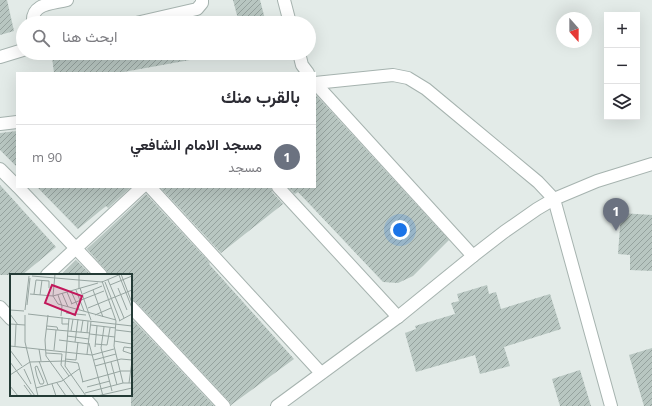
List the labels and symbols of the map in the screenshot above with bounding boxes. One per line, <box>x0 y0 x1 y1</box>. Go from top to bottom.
north arrow <box>556 12 592 48</box>
pin: 1 <box>603 198 629 231</box>
your location <box>390 220 410 240</box>
inset map <box>10 274 132 396</box>

